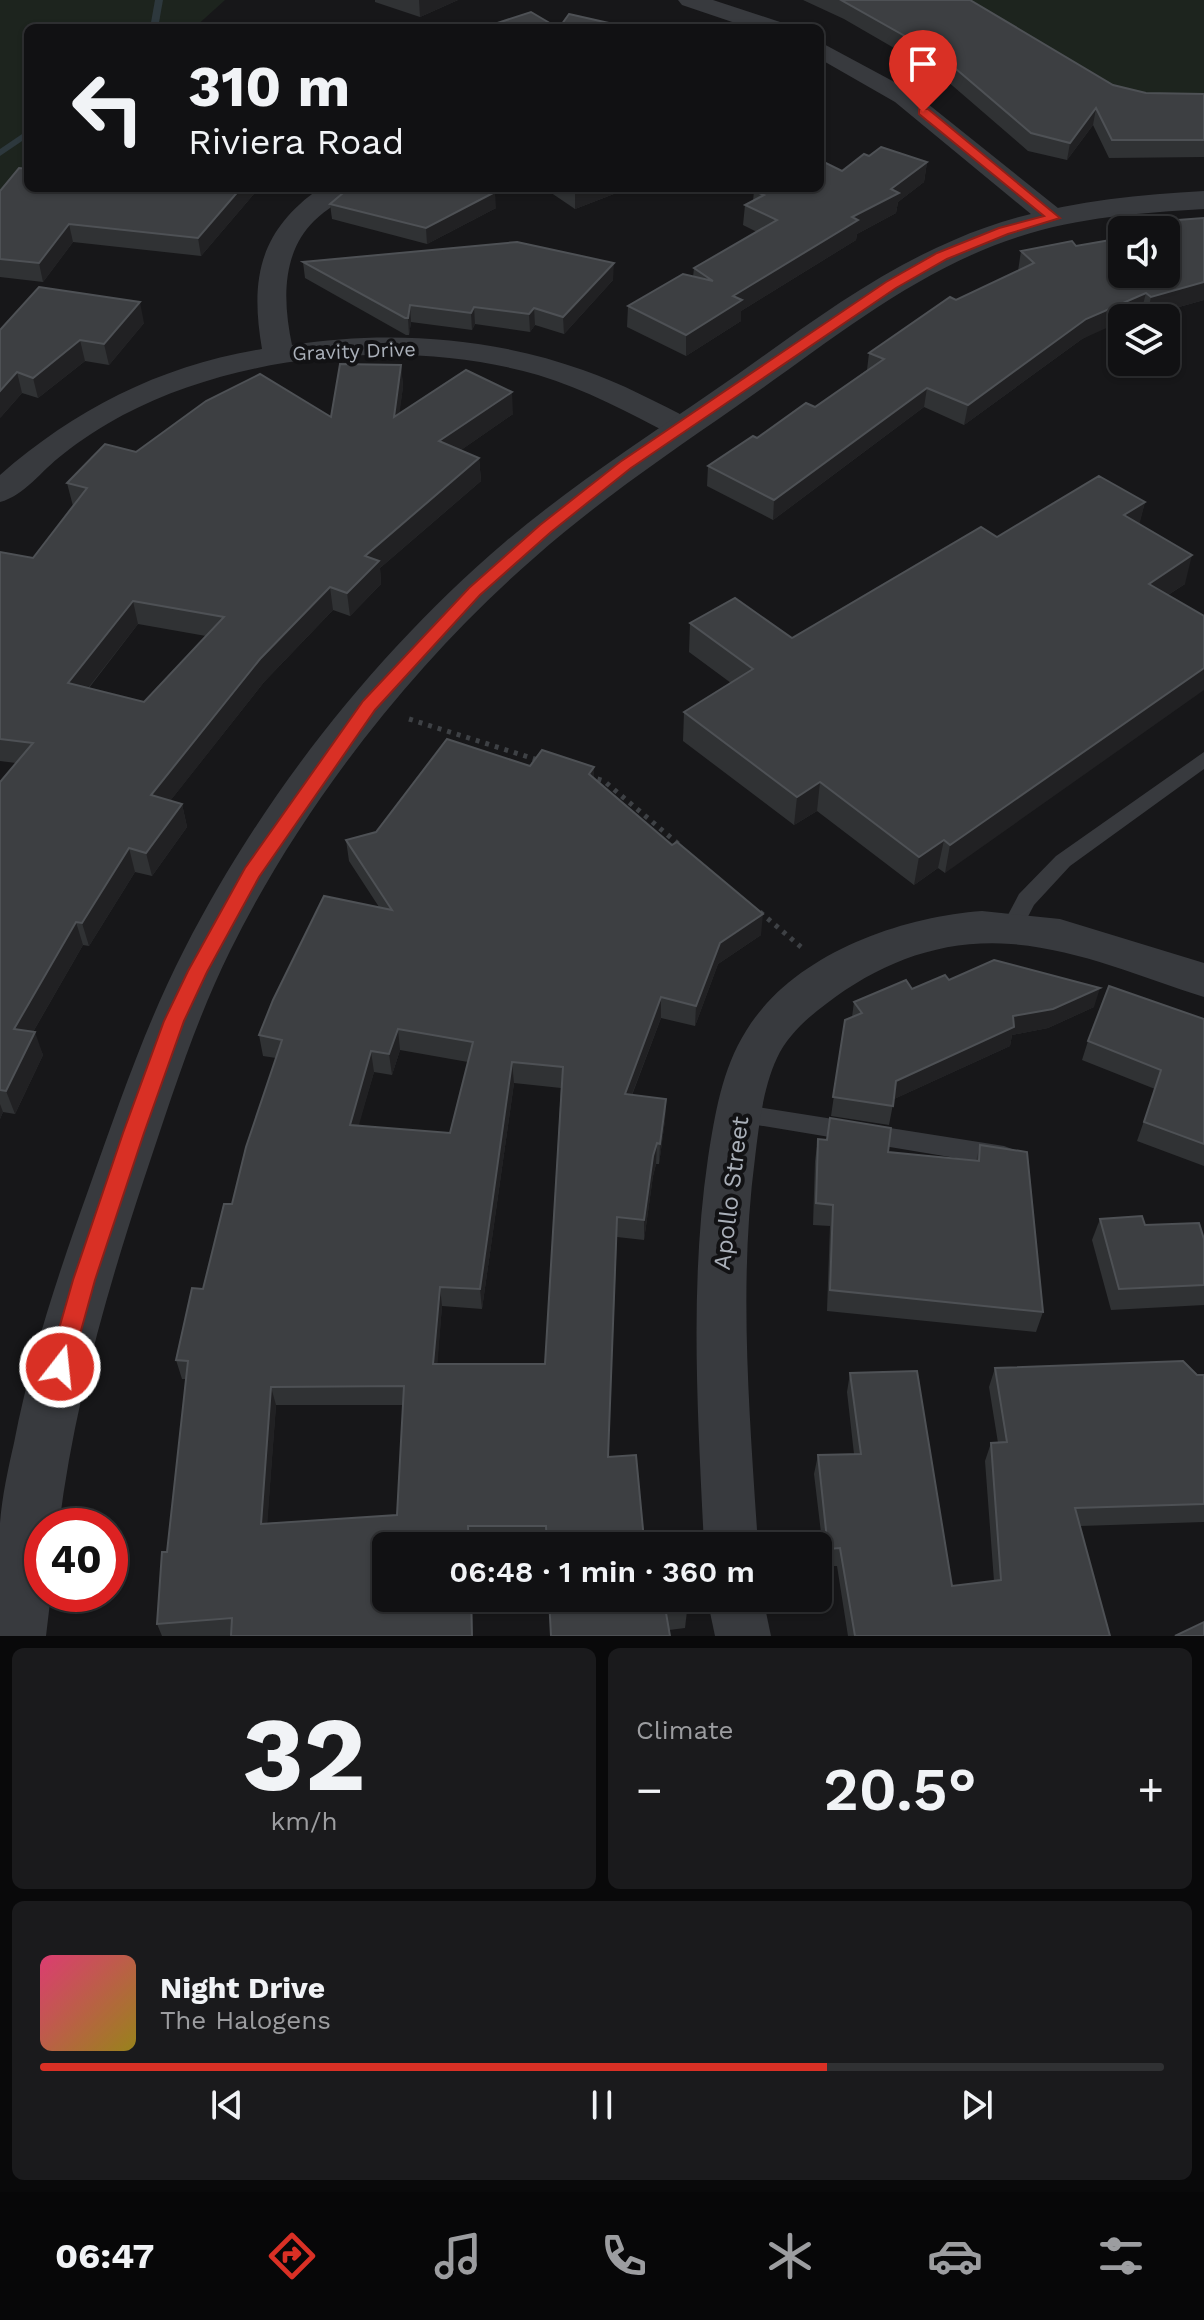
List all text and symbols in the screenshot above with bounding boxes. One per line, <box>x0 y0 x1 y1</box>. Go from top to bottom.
pin <box>889 30 957 112</box>
icon: arrive <box>901 42 945 86</box>
text: 310 m <box>188 54 350 120</box>
icon: left <box>56 56 160 160</box>
text: Riviera Road <box>188 121 404 163</box>
map controls <box>1108 216 1180 376</box>
button: sound <box>1108 216 1180 288</box>
button: layers <box>1108 304 1180 376</box>
street label: Gravity Drive <box>292 337 416 365</box>
street label: Apollo Street <box>708 1114 754 1272</box>
position arrow <box>18 1325 102 1409</box>
speed limit sign: 40 <box>24 1508 128 1612</box>
text: 06:48 · 1 min · 360 m <box>449 1554 755 1589</box>
text: 32 <box>242 1693 366 1815</box>
text: Climate <box>636 1715 734 1745</box>
text: 20.5° <box>823 1754 977 1825</box>
text: − <box>636 1764 663 1816</box>
text: + <box>1137 1764 1164 1816</box>
text: km/h <box>271 1806 337 1836</box>
text: Night Drive <box>160 1970 325 2005</box>
text: The Halogens <box>160 2005 331 2035</box>
icon: previous <box>205 2083 249 2127</box>
icon: pause <box>580 2083 624 2127</box>
icon: next <box>955 2083 999 2127</box>
icon: directions <box>264 2228 320 2284</box>
icon: music <box>430 2228 486 2284</box>
icon: phone <box>596 2228 652 2284</box>
icon: climate <box>762 2228 818 2284</box>
icon: car <box>927 2228 983 2284</box>
icon: filters <box>1093 2228 1149 2284</box>
text: 06:47 <box>55 2235 154 2277</box>

